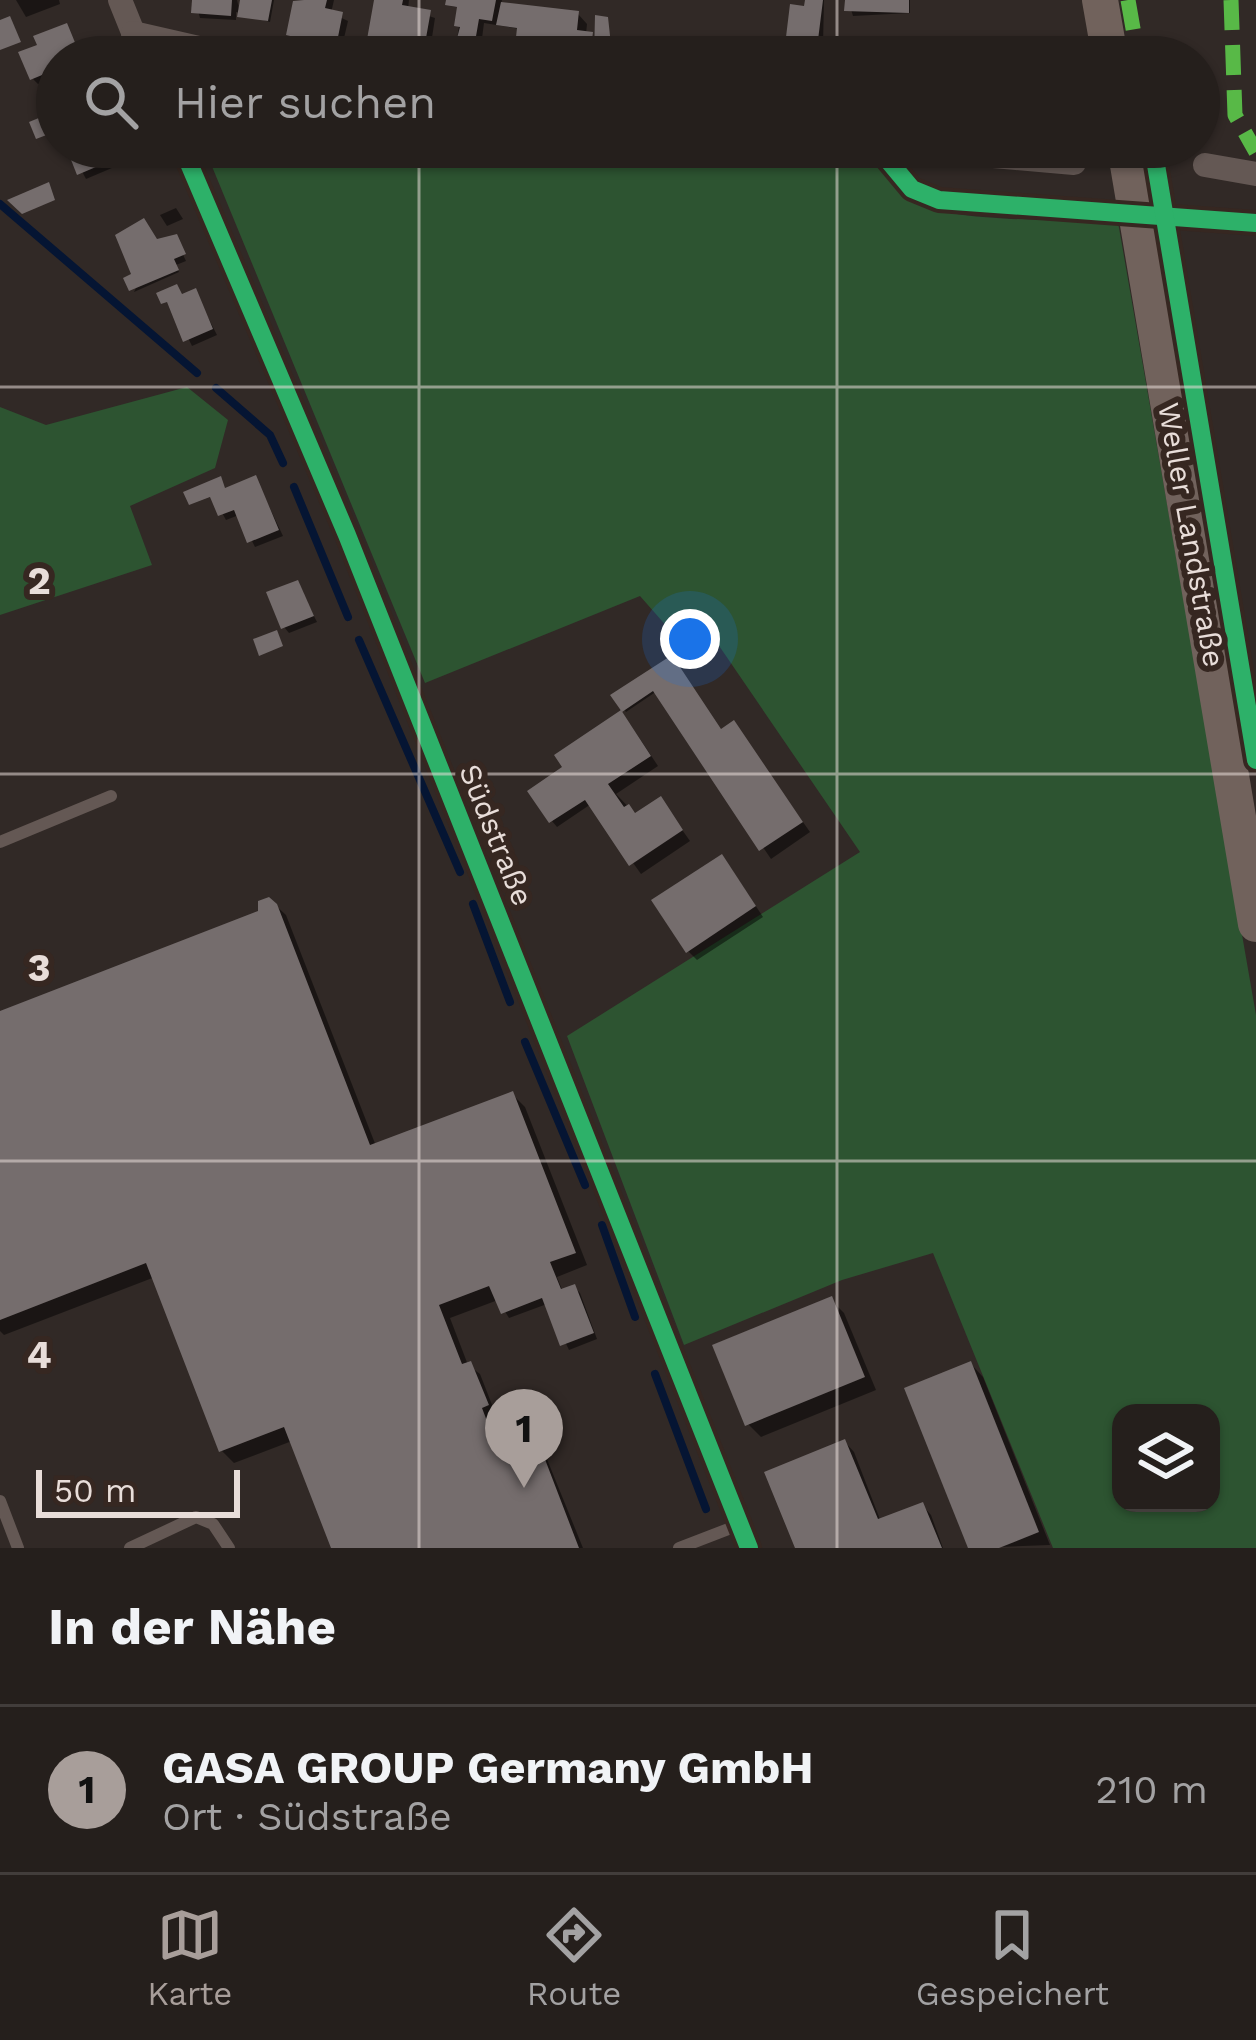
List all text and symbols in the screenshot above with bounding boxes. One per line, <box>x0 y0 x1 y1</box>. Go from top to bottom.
search box <box>36 36 1220 168</box>
icon: search <box>78 69 144 135</box>
text: Hier suchen <box>174 76 436 129</box>
street label: Weller Landstraße <box>1151 400 1232 670</box>
text: 2 <box>27 558 51 603</box>
your location <box>660 609 720 669</box>
street label: Südstraße <box>452 759 541 911</box>
text: 3 <box>27 945 51 990</box>
text: 4 <box>26 1332 52 1377</box>
pin: 1 <box>485 1389 563 1488</box>
map controls <box>1112 1404 1220 1512</box>
button: layers <box>1112 1404 1220 1512</box>
scale bar <box>36 1464 240 1517</box>
text: 50 m <box>54 1471 136 1510</box>
text: In der Nähe <box>48 1597 336 1656</box>
text: GASA GROUP Germany GmbH <box>162 1741 814 1794</box>
text: 1 <box>79 1767 95 1812</box>
text: 210 m <box>1095 1767 1208 1812</box>
text: Ort · Südstraße <box>162 1794 452 1839</box>
tab: Karte <box>147 1902 232 2013</box>
tab: Route <box>527 1902 621 2013</box>
tab: Gespeichert <box>916 1902 1109 2013</box>

